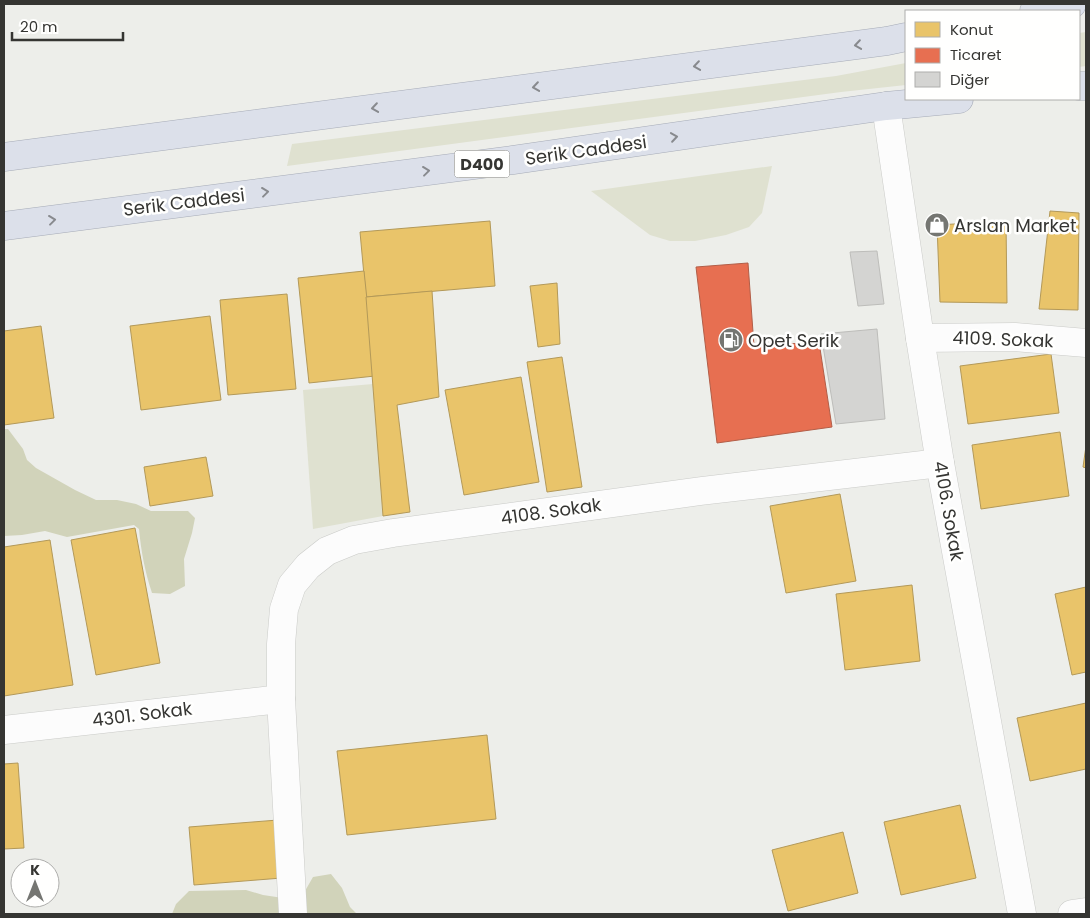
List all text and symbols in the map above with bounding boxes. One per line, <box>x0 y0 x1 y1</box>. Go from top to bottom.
scale bar <box>12 10 124 42</box>
legend <box>905 10 1080 100</box>
text: 20 m <box>20 16 58 37</box>
text: Konut <box>950 19 993 40</box>
one-way arrow <box>854 39 862 50</box>
text: Ticaret <box>950 44 1001 65</box>
one-way arrow <box>693 60 701 71</box>
text: Diğer <box>950 69 990 90</box>
one-way arrow <box>532 81 540 92</box>
one-way arrow <box>370 103 379 113</box>
street label: Serik Caddesi <box>524 129 648 171</box>
one-way arrow <box>670 132 678 143</box>
road number: D400 <box>454 150 510 178</box>
one-way arrow <box>423 166 431 177</box>
street label: Serik Caddesi <box>122 182 246 222</box>
one-way arrow <box>262 187 270 198</box>
shop icon: Arslan Market <box>924 212 950 238</box>
place label: Arslan Market <box>954 213 1077 238</box>
one-way arrow <box>48 215 56 225</box>
street label: 4109. Sokak <box>952 325 1055 353</box>
fuel station icon: Opet Serik <box>718 327 744 353</box>
place label: Opet Serik <box>748 328 840 353</box>
street label: 4106. Sokak <box>928 459 970 564</box>
street label: 4108. Sokak <box>499 491 604 530</box>
street label: 4301. Sokak <box>91 695 194 733</box>
north arrow <box>10 858 60 908</box>
text: K <box>30 860 40 880</box>

